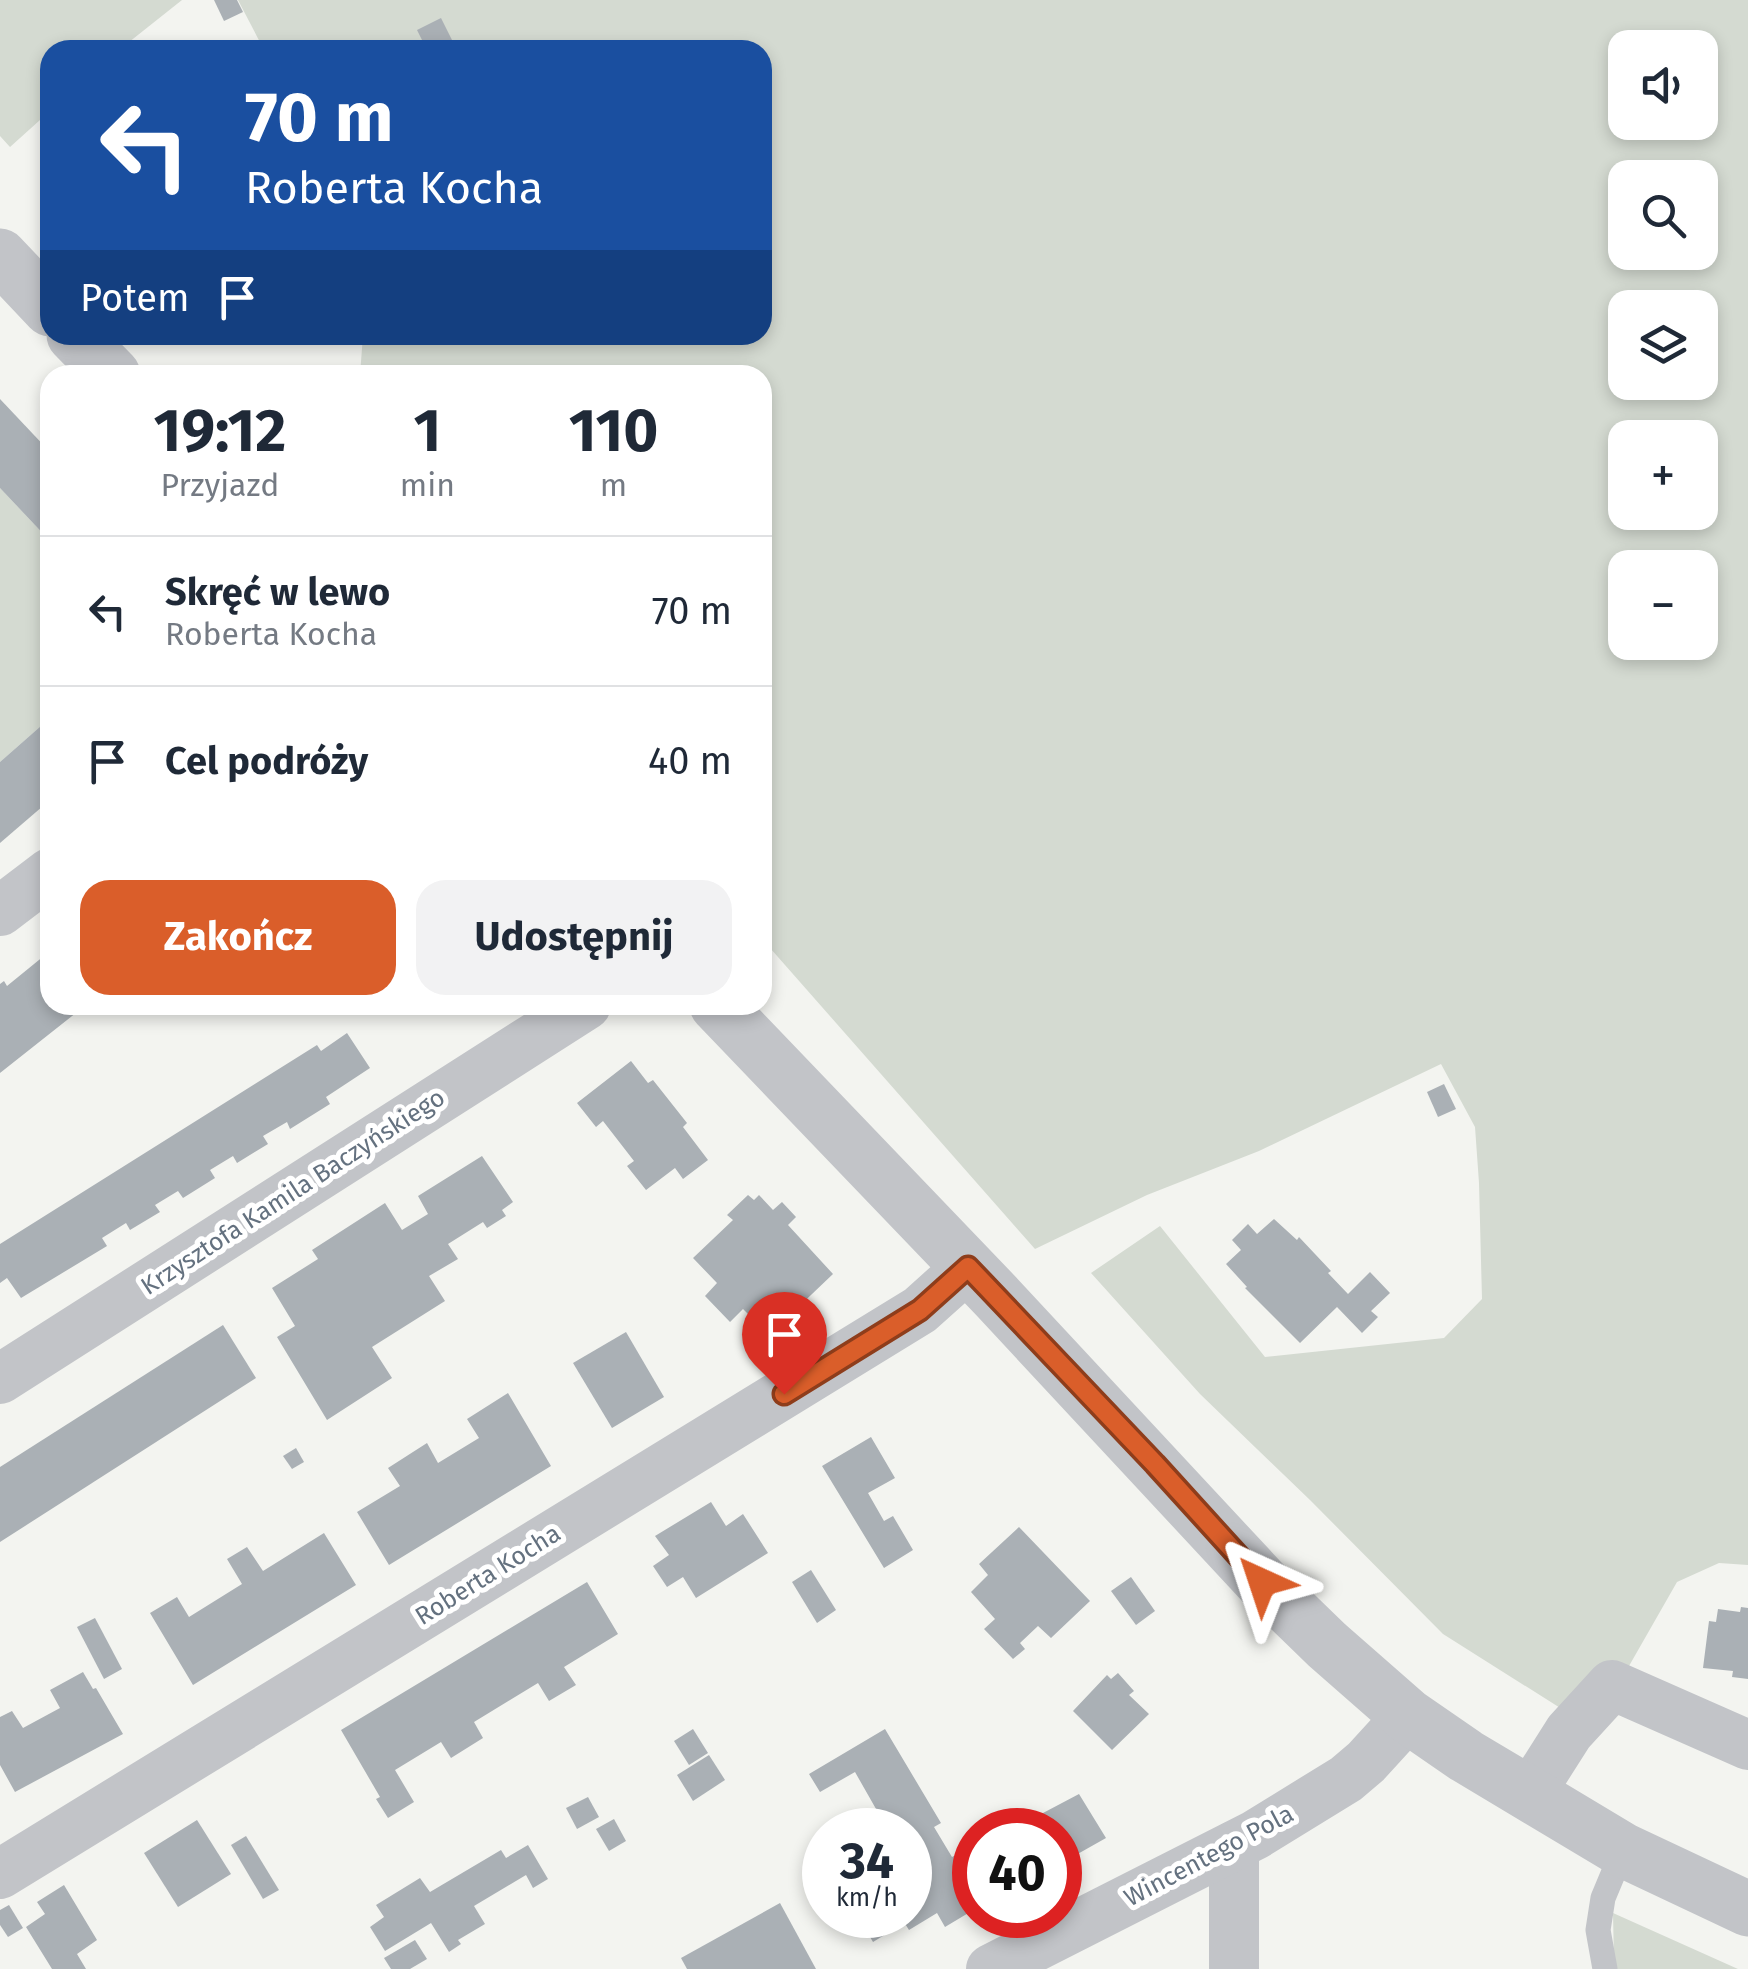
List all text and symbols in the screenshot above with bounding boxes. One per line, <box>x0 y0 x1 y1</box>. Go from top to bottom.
map controls <box>1608 30 1718 660</box>
button: sound <box>1608 30 1718 140</box>
text: 70 m <box>245 76 394 160</box>
icon: left <box>80 80 210 210</box>
button: search <box>1608 160 1718 270</box>
text: Roberta Kocha <box>245 161 543 215</box>
icon: arrive <box>210 270 265 325</box>
text: Potem <box>80 275 190 321</box>
button: layers <box>1608 290 1718 400</box>
text: 19:12 <box>154 395 286 467</box>
text: 1 <box>414 395 441 467</box>
text: 110 <box>569 395 658 467</box>
button: + <box>1608 420 1718 530</box>
text: Przyjazd <box>160 466 279 504</box>
text: min <box>400 466 455 504</box>
text: m <box>600 466 627 504</box>
button: − <box>1608 550 1718 660</box>
text: Skręć w lewo <box>165 569 390 615</box>
icon: left <box>80 584 135 639</box>
text: 70 m <box>652 588 732 634</box>
text: Roberta Kocha <box>165 615 377 653</box>
icon: arrive <box>80 734 135 789</box>
text: Cel podróży <box>165 738 368 784</box>
text: 40 m <box>648 738 732 784</box>
button: Zakończ <box>80 880 396 995</box>
button: Udostępnij <box>416 880 732 995</box>
street label: Krzysztofa Kamila Baczyńskiego <box>136 1082 450 1302</box>
pin <box>742 1292 827 1395</box>
icon: arrive <box>757 1307 812 1362</box>
street label: Roberta Kocha <box>410 1518 566 1632</box>
position arrow <box>1210 1530 1314 1634</box>
street label: Wincentego Pola <box>1119 1799 1299 1913</box>
speed limit sign: 40 <box>952 1808 1082 1938</box>
text: 34 <box>840 1831 894 1891</box>
text: km/h <box>836 1883 898 1913</box>

